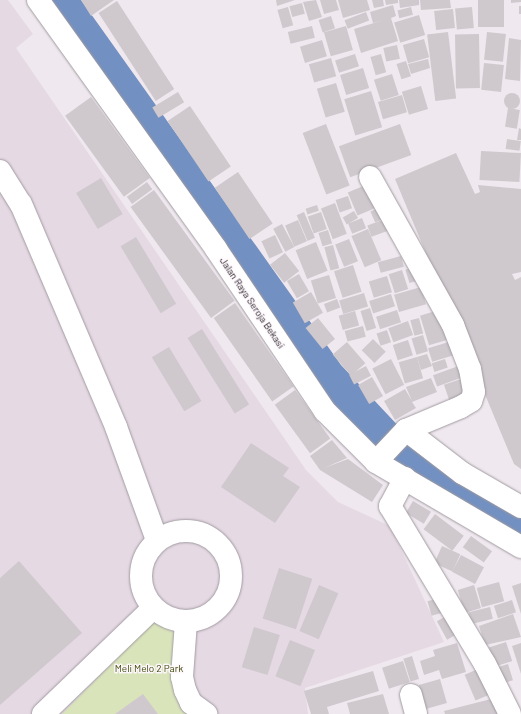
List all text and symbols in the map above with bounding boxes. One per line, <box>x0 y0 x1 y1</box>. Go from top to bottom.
street label: Jalan Raya Seroja Bekasi <box>217 255 287 351</box>
park label: Meli Melo 2 Park <box>115 663 183 675</box>

